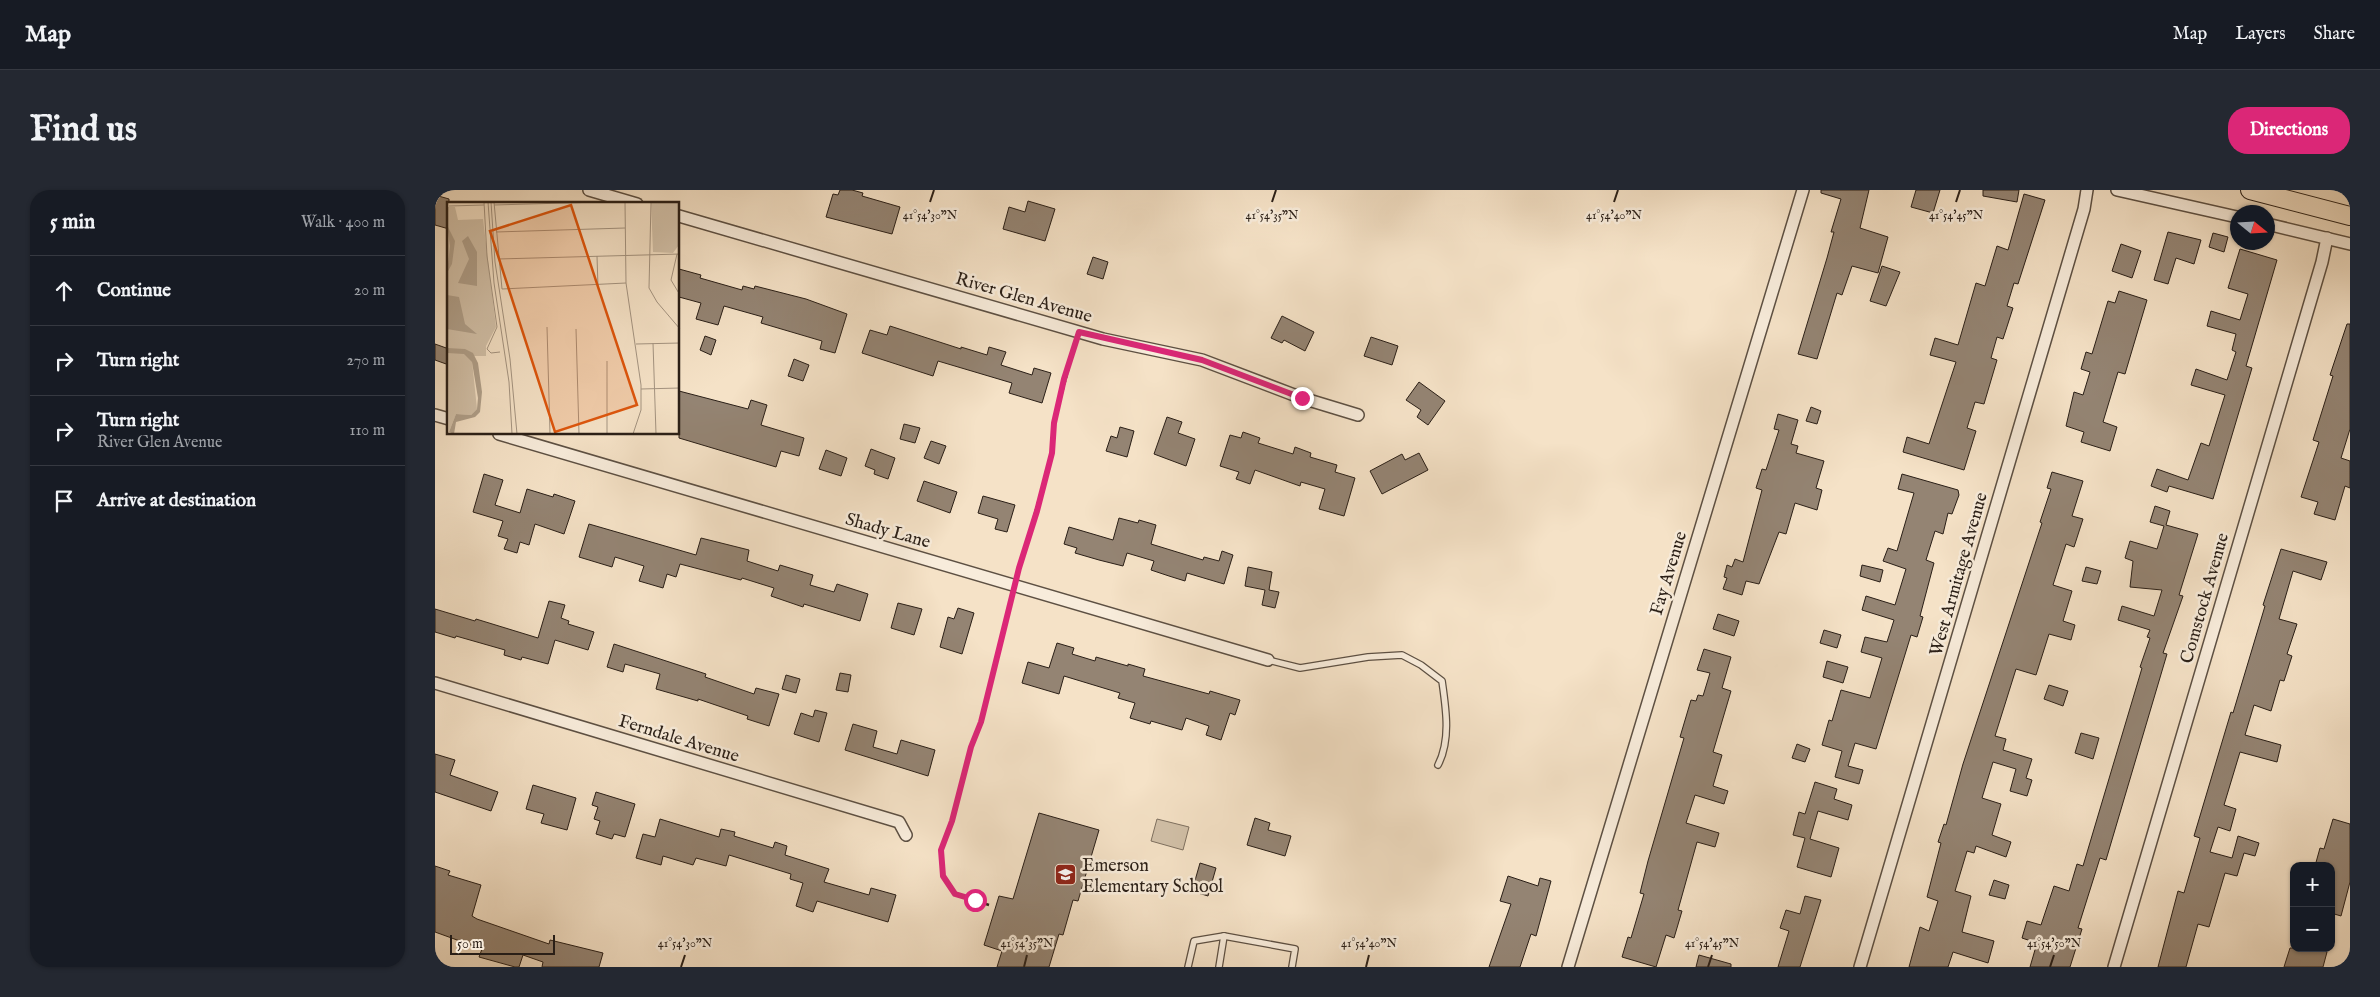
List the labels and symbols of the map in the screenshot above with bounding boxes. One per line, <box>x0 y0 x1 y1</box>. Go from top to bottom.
inset map <box>447 202 680 435</box>
north arrow <box>2230 205 2275 250</box>
text: 41°54'30"N <box>903 208 958 223</box>
text: 41°54'35"N <box>1246 208 1299 223</box>
text: 41°54'40"N <box>1586 208 1642 223</box>
text: 41°54'45"N <box>1929 208 1984 223</box>
street label: River Glen Avenue <box>953 268 1095 329</box>
route end <box>1291 387 1314 410</box>
street label: West Armitage Avenue <box>1925 490 1994 659</box>
street label: Shady Lane <box>842 508 933 555</box>
street label: Fay Avenue <box>1646 529 1693 618</box>
street label: Comstock Avenue <box>2176 530 2235 666</box>
street label: Ferndale Avenue <box>615 710 742 769</box>
place label: Emerson Elementary School <box>1082 855 1223 899</box>
school or university icon: Emerson Elementary School <box>1054 863 1078 887</box>
route start <box>964 889 987 912</box>
scale bar <box>450 932 555 955</box>
text: 41°54'30"N <box>658 936 713 951</box>
text: 41°54'35"N <box>1001 936 1054 951</box>
text: 41°54'40"N <box>1341 936 1397 951</box>
text: 41°54'45"N <box>1685 936 1740 951</box>
text: 41°54'50"N <box>2027 936 2082 951</box>

